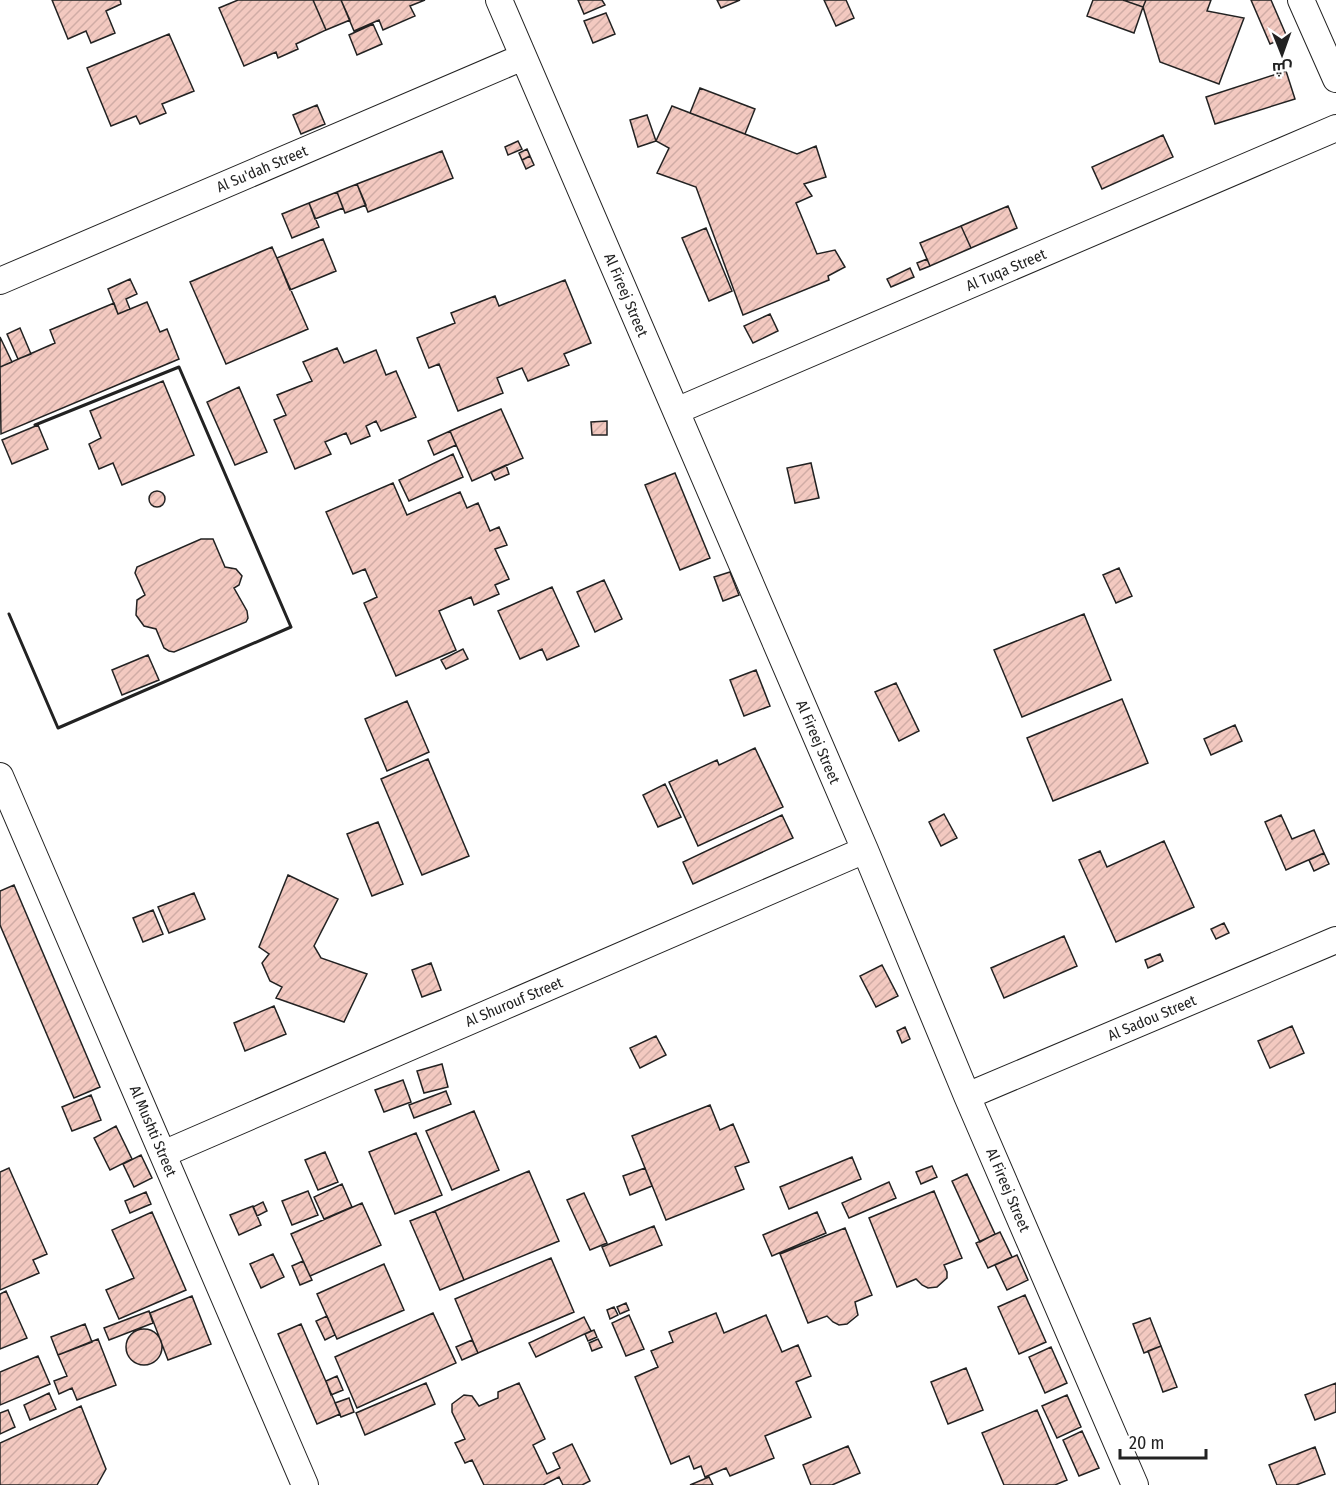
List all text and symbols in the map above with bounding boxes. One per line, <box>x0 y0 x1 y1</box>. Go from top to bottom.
north arrow <box>1252 24 1312 84</box>
text: ش <box>1272 59 1293 78</box>
street label: Al Su'dah Street <box>214 142 310 196</box>
street label: Al Tuqa Street <box>963 245 1049 295</box>
street label: Al Fireej Street <box>600 250 652 340</box>
street label: Al Fireej Street <box>792 697 844 787</box>
street label: Al Shurouf Street <box>463 973 566 1031</box>
street label: Al Sadou Street <box>1105 991 1199 1045</box>
street label: Al Mushti Street <box>126 1083 180 1179</box>
street label: Al Fireej Street <box>982 1145 1034 1235</box>
scale bar <box>1120 1422 1206 1460</box>
text: 20 m <box>1129 1432 1164 1454</box>

